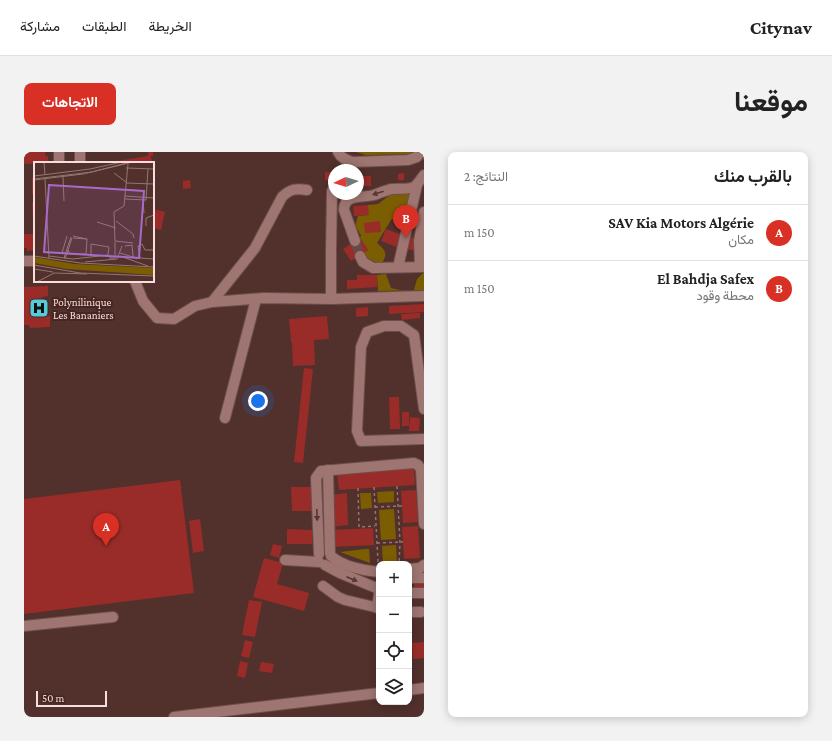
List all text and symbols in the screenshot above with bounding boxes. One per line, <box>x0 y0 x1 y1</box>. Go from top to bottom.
text: Citynav <box>750 17 812 38</box>
text: مشاركة <box>20 18 60 34</box>
text: الطبقات <box>82 18 126 34</box>
text: الخريطة <box>148 18 192 34</box>
button: الاتجاهات <box>24 83 116 125</box>
text: موقعنا <box>734 86 808 117</box>
inset map <box>34 162 154 282</box>
north arrow <box>328 164 364 200</box>
text: بالقرب منك <box>714 167 792 186</box>
text: النتائج: 2 <box>464 169 508 184</box>
one-way arrow <box>371 190 383 196</box>
pin: B <box>393 205 419 238</box>
text: SAV Kia Motors Algérie <box>608 215 754 231</box>
text: 150 m <box>464 225 495 240</box>
text: A <box>775 225 783 240</box>
text: مكان <box>728 232 754 247</box>
text: El Bahdja Safex <box>657 271 754 287</box>
text: 150 m <box>464 281 495 296</box>
text: B <box>775 281 783 296</box>
text: محطة وقود <box>697 288 754 303</box>
place label: Polynilinique Les Bananiers <box>53 296 114 321</box>
hospital icon: Polynilinique Les Bananiers <box>28 297 50 319</box>
your location <box>248 391 268 411</box>
one-way arrow <box>314 509 321 521</box>
pin: A <box>93 513 119 546</box>
map controls <box>376 561 412 705</box>
button: + <box>376 561 412 597</box>
one-way arrow <box>346 576 358 582</box>
button: − <box>376 597 412 633</box>
button: locate <box>376 633 412 669</box>
button: layers <box>376 669 412 705</box>
scale bar <box>36 689 107 708</box>
text: 50 m <box>42 692 64 704</box>

